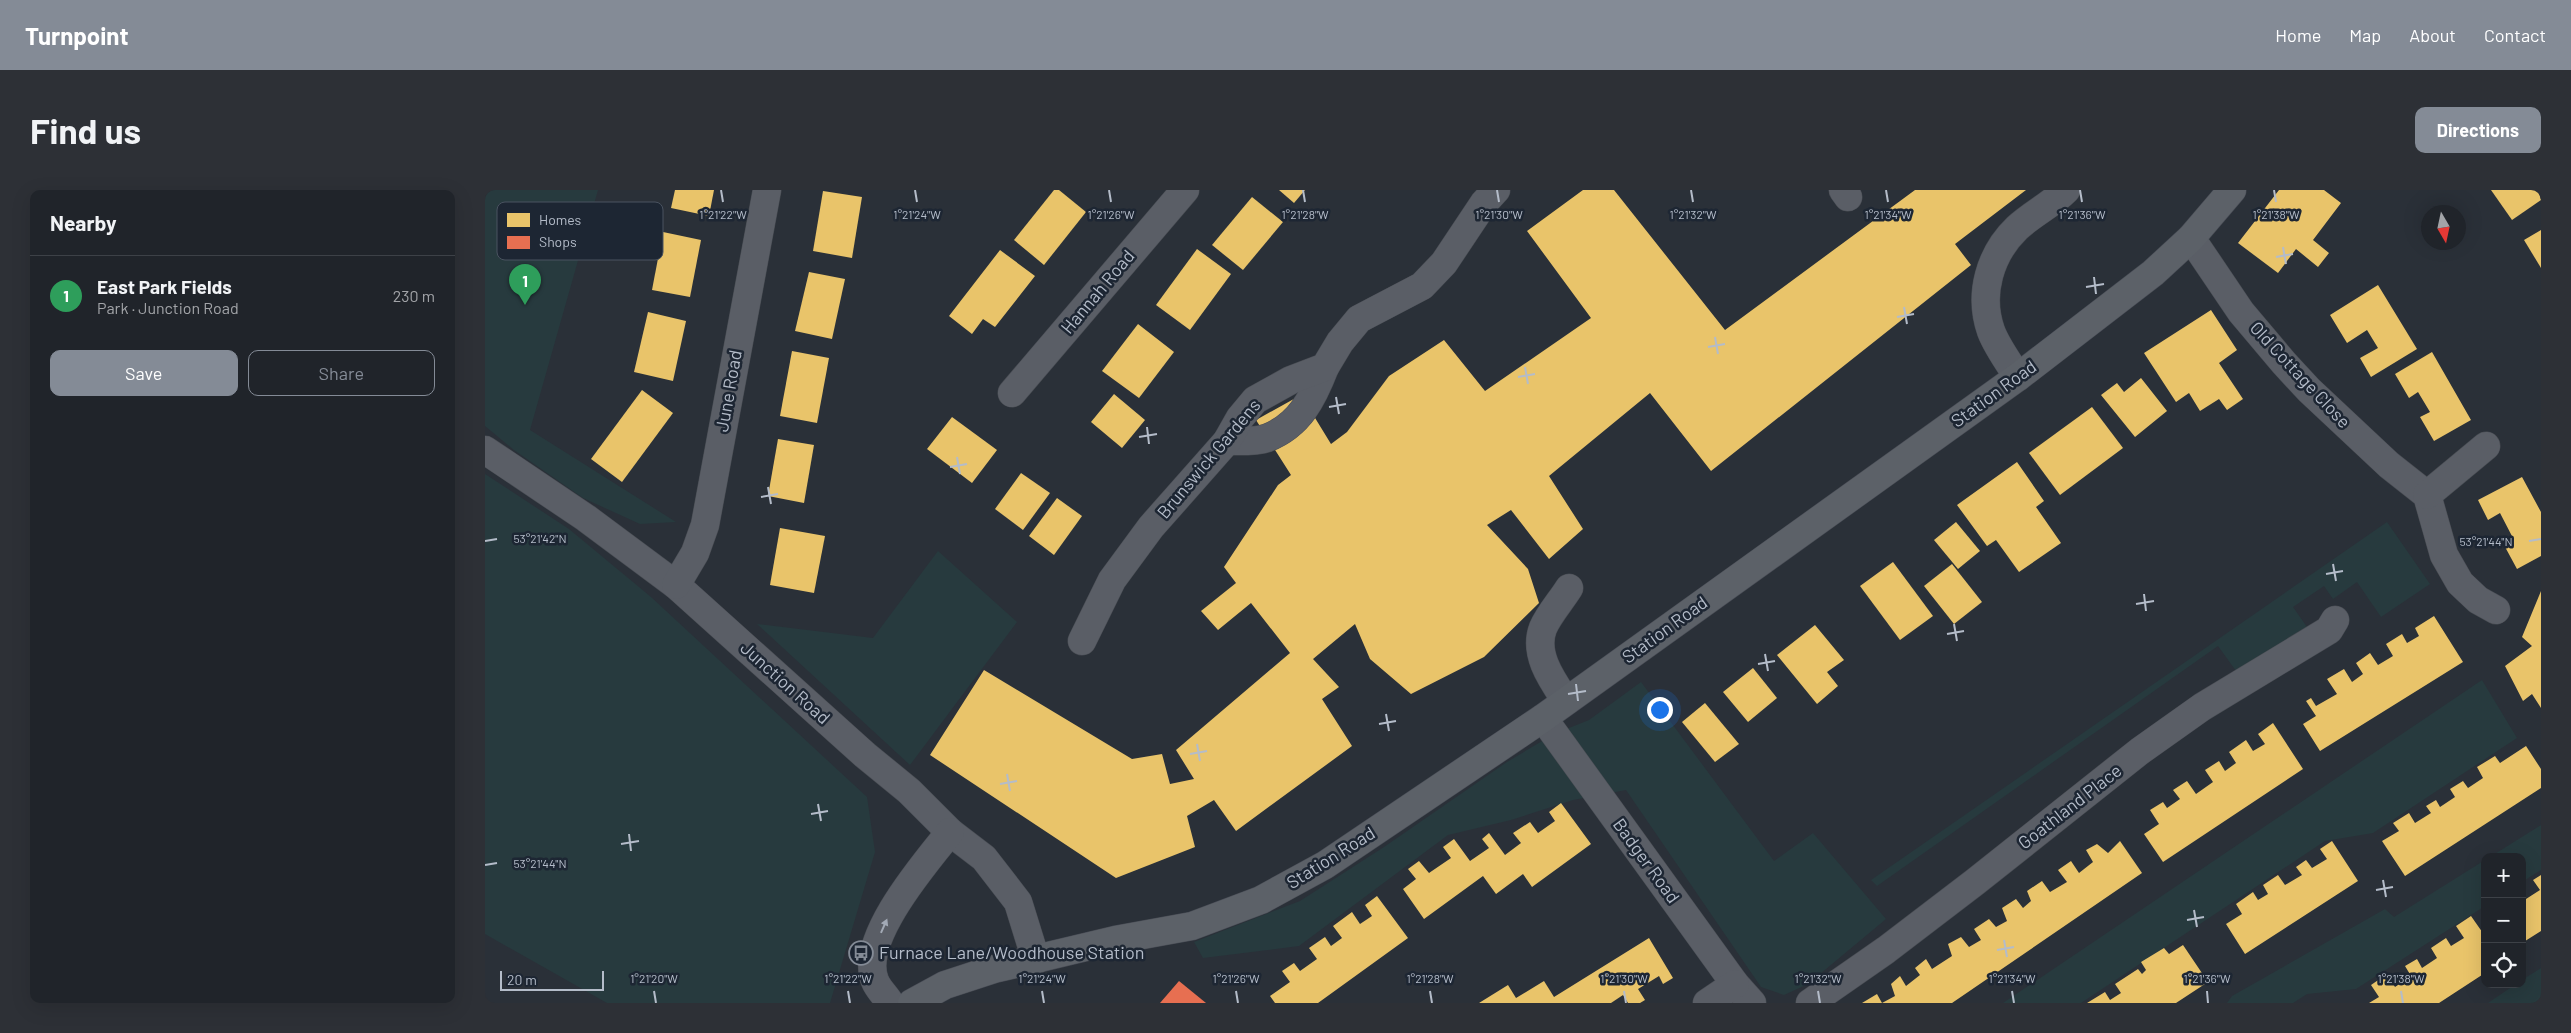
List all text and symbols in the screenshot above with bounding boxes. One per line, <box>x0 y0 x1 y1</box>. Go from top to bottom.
text: Turnpoint <box>25 21 129 50</box>
text: Home <box>2275 24 2321 46</box>
text: Map <box>2349 24 2381 46</box>
text: About <box>2409 24 2456 46</box>
text: Contact <box>2484 24 2546 46</box>
button: Directions <box>2415 107 2541 153</box>
text: Find us <box>30 109 141 151</box>
legend <box>497 202 663 260</box>
north arrow <box>2421 205 2466 250</box>
text: 1°21'22"W <box>699 207 747 221</box>
text: 1°21'24"W <box>893 207 941 221</box>
text: 1°21'26"W <box>1087 207 1135 221</box>
text: 1°21'28"W <box>1281 207 1329 221</box>
text: 1°21'30"W <box>1475 207 1523 221</box>
text: 1°21'32"W <box>1669 207 1717 221</box>
text: 1°21'34"W <box>1864 207 1912 221</box>
text: 1°21'36"W <box>2059 207 2106 221</box>
text: 1°21'38"W <box>2253 207 2300 221</box>
text: Nearby <box>50 210 116 235</box>
text: Homes <box>539 211 582 228</box>
text: Shops <box>539 233 577 250</box>
street label: Hannah Road <box>1056 245 1139 338</box>
pin: 1 <box>509 264 541 305</box>
text: East Park Fields <box>97 275 232 298</box>
text: 1 <box>63 286 69 305</box>
text: 230 m <box>393 286 435 305</box>
text: Park · Junction Road <box>97 298 239 317</box>
street label: Old Cottage Close <box>2246 316 2356 432</box>
street label: June Road <box>710 348 746 433</box>
button: Save <box>50 350 238 396</box>
button: Share <box>248 350 435 396</box>
street label: Station Road <box>1946 355 2040 432</box>
street label: Brunswick Gardens <box>1152 394 1265 523</box>
text: 53°21'42"N <box>513 531 567 545</box>
text: 53°21'44"N <box>2459 534 2513 548</box>
street label: Station Road <box>1617 591 1711 668</box>
street label: Junction Road <box>736 636 835 728</box>
your location <box>1647 697 1673 723</box>
street label: Goathland Place <box>2013 759 2126 853</box>
street label: Badger Road <box>1609 814 1685 907</box>
street label: Station Road <box>1282 821 1379 893</box>
map controls <box>2481 853 2526 988</box>
button: + <box>2481 853 2526 898</box>
text: 53°21'44"N <box>513 856 567 870</box>
button: − <box>2481 898 2526 943</box>
one-way arrow <box>881 919 889 933</box>
bus stop icon: Furnace Lane/Woodhouse Station <box>848 940 874 966</box>
place label: Furnace Lane/Woodhouse Station <box>879 941 1144 963</box>
button: locate <box>2481 943 2526 988</box>
scale bar <box>500 968 604 991</box>
text: 20 m <box>507 971 537 988</box>
text: 1°21'20"W <box>630 971 678 985</box>
text: 1°21'22"W <box>824 971 872 985</box>
text: 1°21'24"W <box>1018 971 1066 985</box>
text: 1°21'26"W <box>1212 971 1260 985</box>
text: 1°21'28"W <box>1406 971 1454 985</box>
text: 1°21'30"W <box>1600 971 1648 985</box>
text: 1°21'32"W <box>1794 971 1842 985</box>
text: 1°21'34"W <box>1988 971 2036 985</box>
text: 1°21'36"W <box>2184 971 2231 985</box>
text: 1°21'38"W <box>2378 971 2425 985</box>

